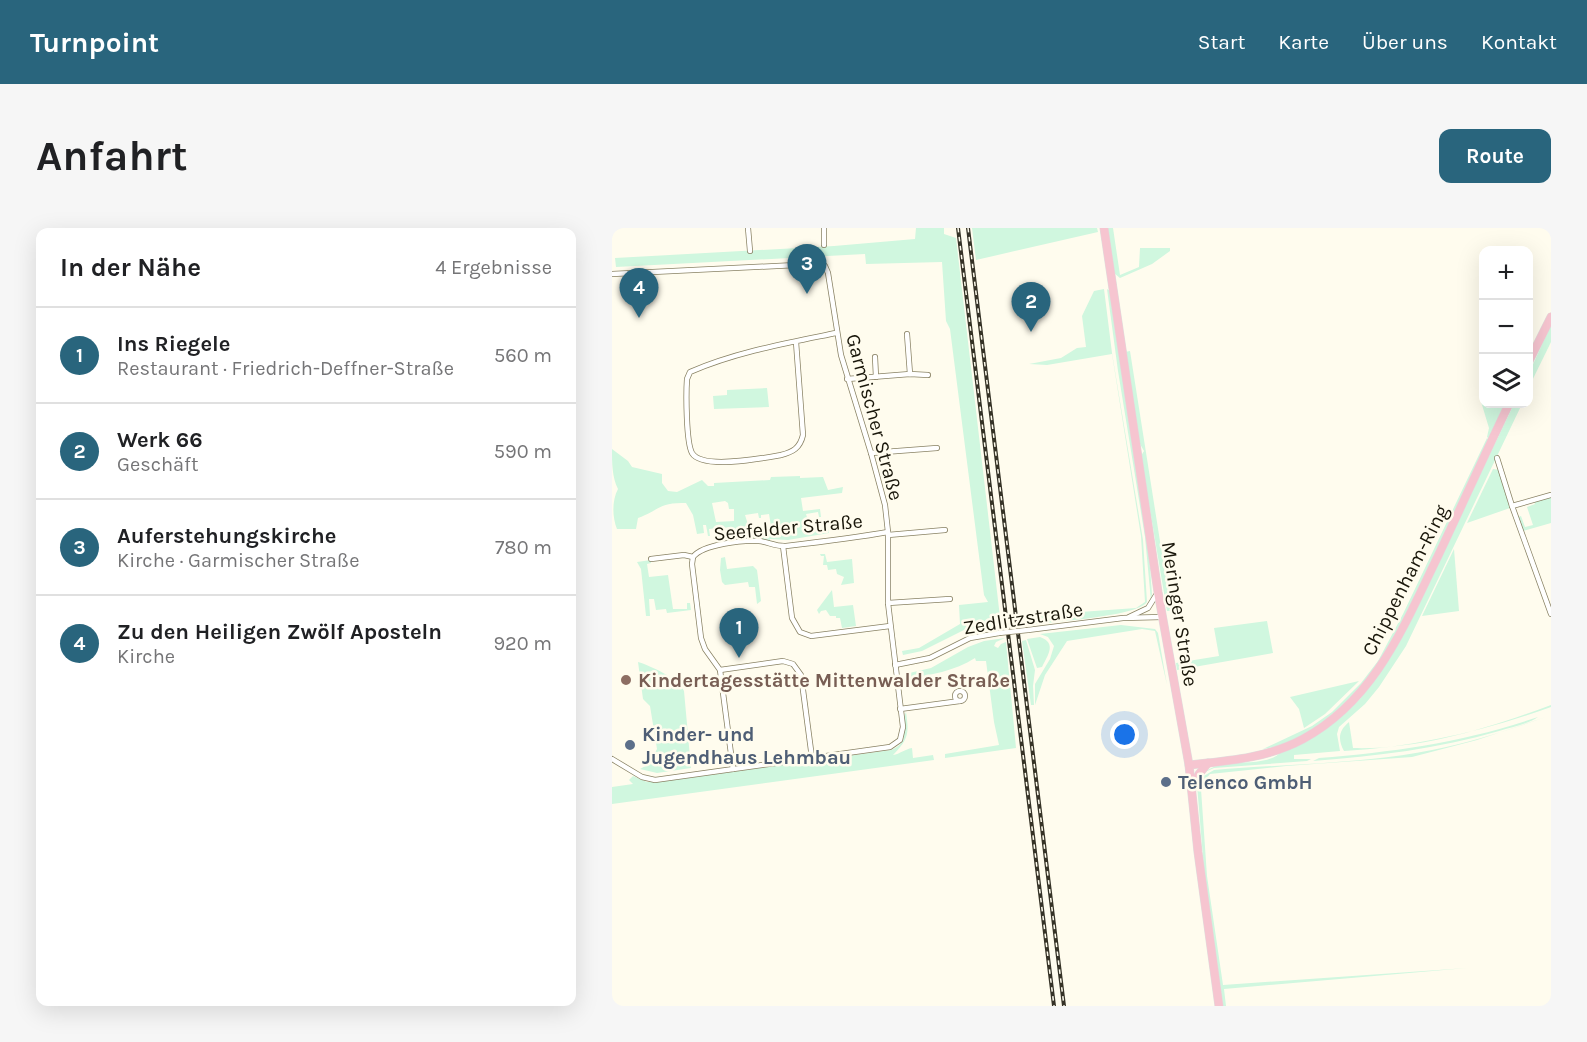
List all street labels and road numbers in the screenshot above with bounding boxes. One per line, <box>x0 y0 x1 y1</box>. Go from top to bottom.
street label: Garmischer Straße <box>841 331 908 503</box>
street label: Chippenham-Ring <box>1357 501 1453 660</box>
street label: Seefelder Straße <box>712 510 864 545</box>
street label: Meringer Straße <box>1157 540 1202 688</box>
street label: Zedlitzstraße <box>961 598 1085 639</box>

